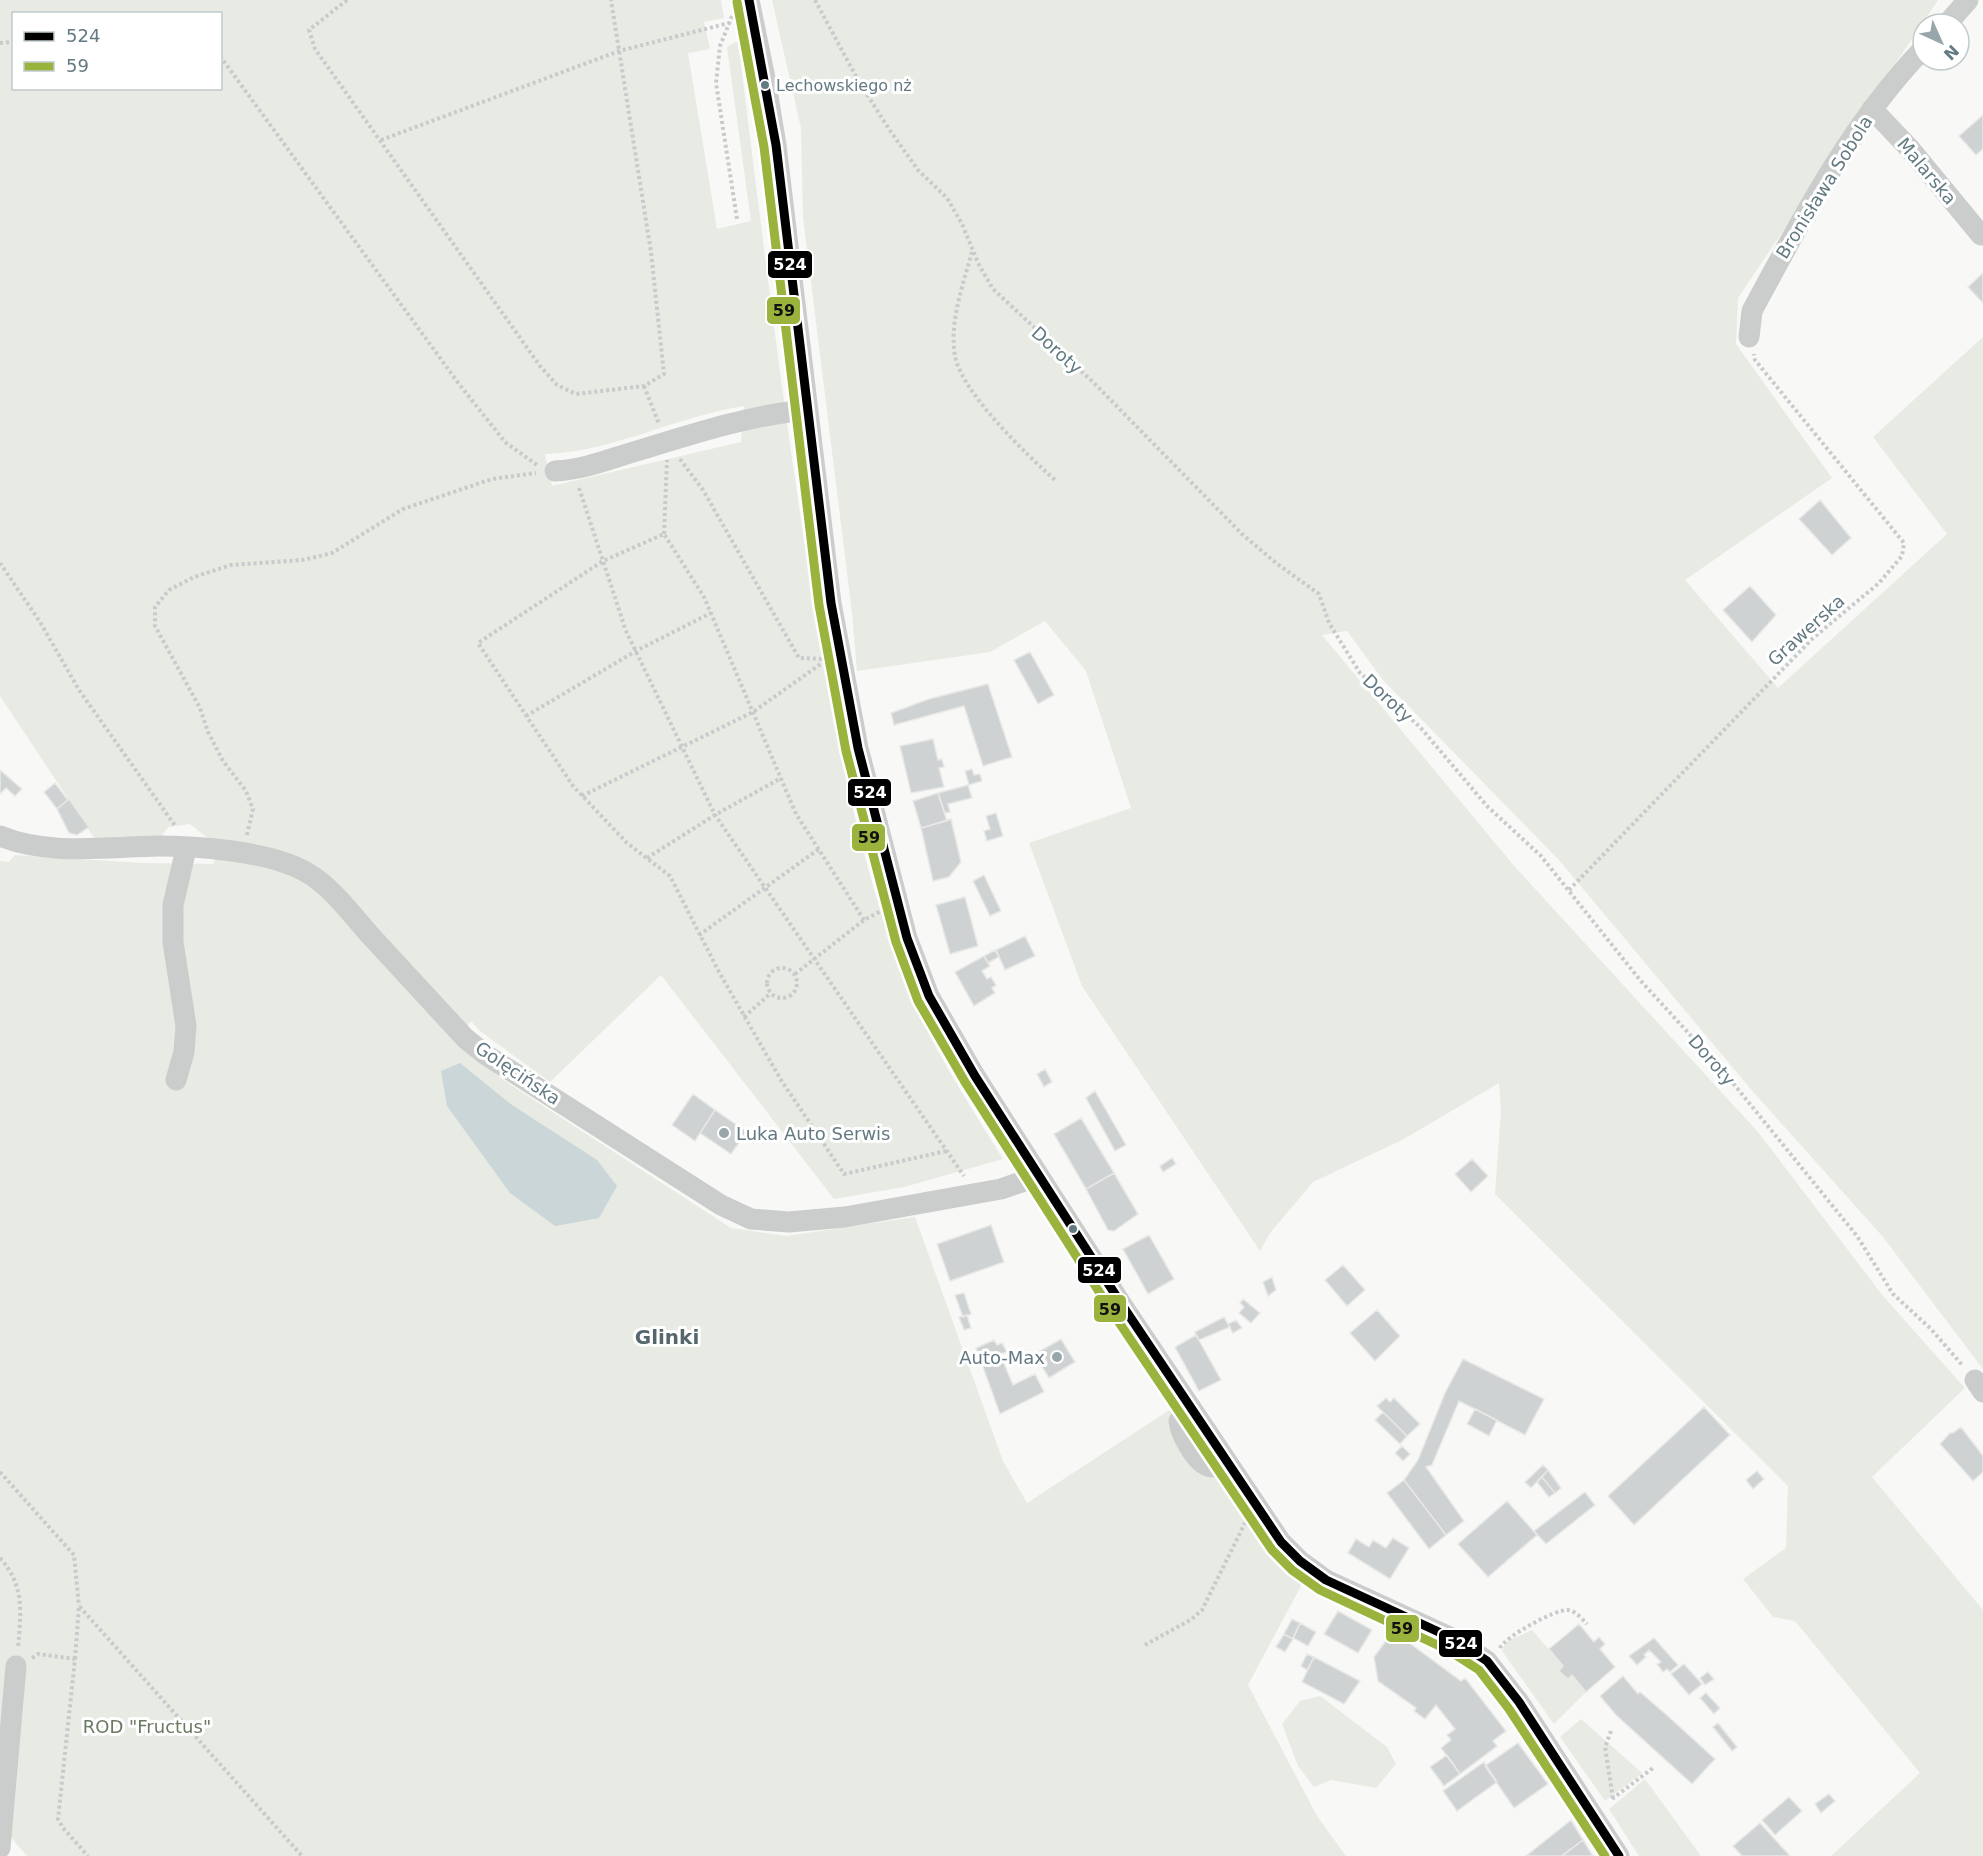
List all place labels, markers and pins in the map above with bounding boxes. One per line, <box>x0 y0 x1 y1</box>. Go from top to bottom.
place label: Lechowskiego nż <box>776 76 912 95</box>
marker: Lechowskiego nż <box>759 79 771 91</box>
place label: Luka Auto Serwis <box>736 1123 891 1144</box>
marker: Luka Auto Serwis <box>717 1126 731 1140</box>
unlabelled marker <box>1067 1223 1079 1235</box>
place label: Auto-Max <box>959 1347 1045 1368</box>
marker: Auto-Max <box>1050 1350 1064 1364</box>

